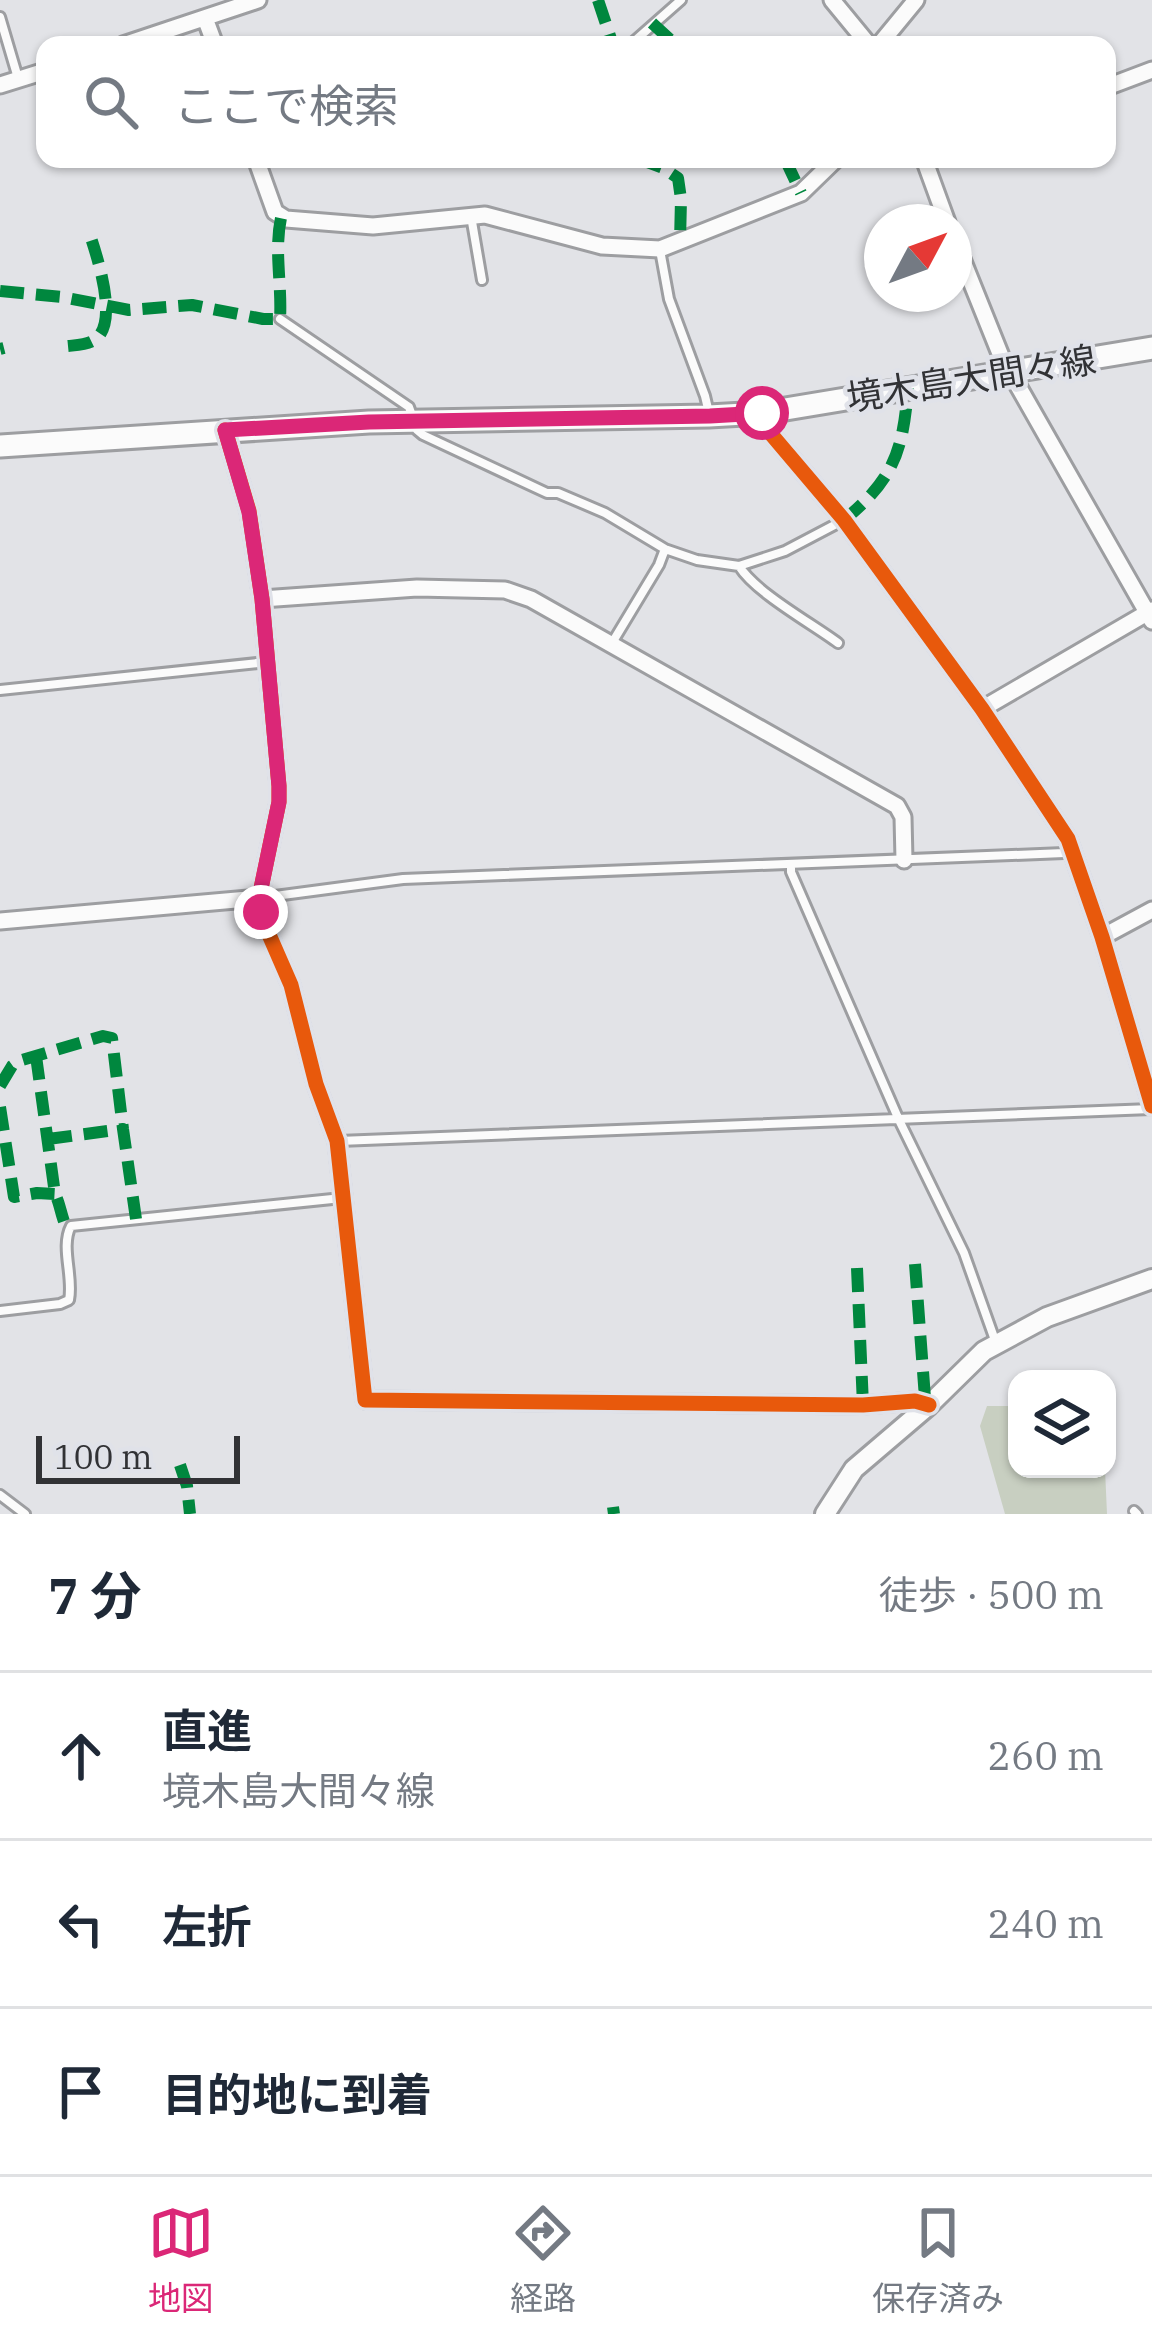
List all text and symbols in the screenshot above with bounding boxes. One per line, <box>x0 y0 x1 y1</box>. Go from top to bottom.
search box <box>36 36 1116 168</box>
icon: search <box>78 69 144 135</box>
text: ここで検索 <box>174 76 399 134</box>
north arrow <box>864 204 972 312</box>
street label: 境木島大間々線 <box>843 335 1099 421</box>
route start <box>735 386 789 440</box>
route end <box>234 885 288 939</box>
map controls <box>1008 1370 1116 1478</box>
button: layers <box>1008 1370 1116 1478</box>
scale bar <box>36 1430 240 1483</box>
text: 100 m <box>54 1435 153 1478</box>
text: 7 分 <box>48 1562 141 1628</box>
text: 徒歩 · 500 m <box>879 1569 1104 1620</box>
text: 直進 <box>162 1701 252 1759</box>
icon: ahead <box>48 1723 114 1789</box>
text: 260 m <box>988 1730 1104 1781</box>
text: 境木島大間々線 <box>162 1765 435 1816</box>
icon: left <box>48 1891 114 1957</box>
text: 左折 <box>162 1897 252 1955</box>
text: 240 m <box>988 1898 1104 1949</box>
icon: arrive <box>48 2059 114 2125</box>
text: 目的地に到着 <box>162 2065 432 2123</box>
tab: 地図 <box>148 2200 214 2320</box>
tab: 経路 <box>510 2200 576 2320</box>
tab: 保存済み <box>872 2200 1004 2320</box>

